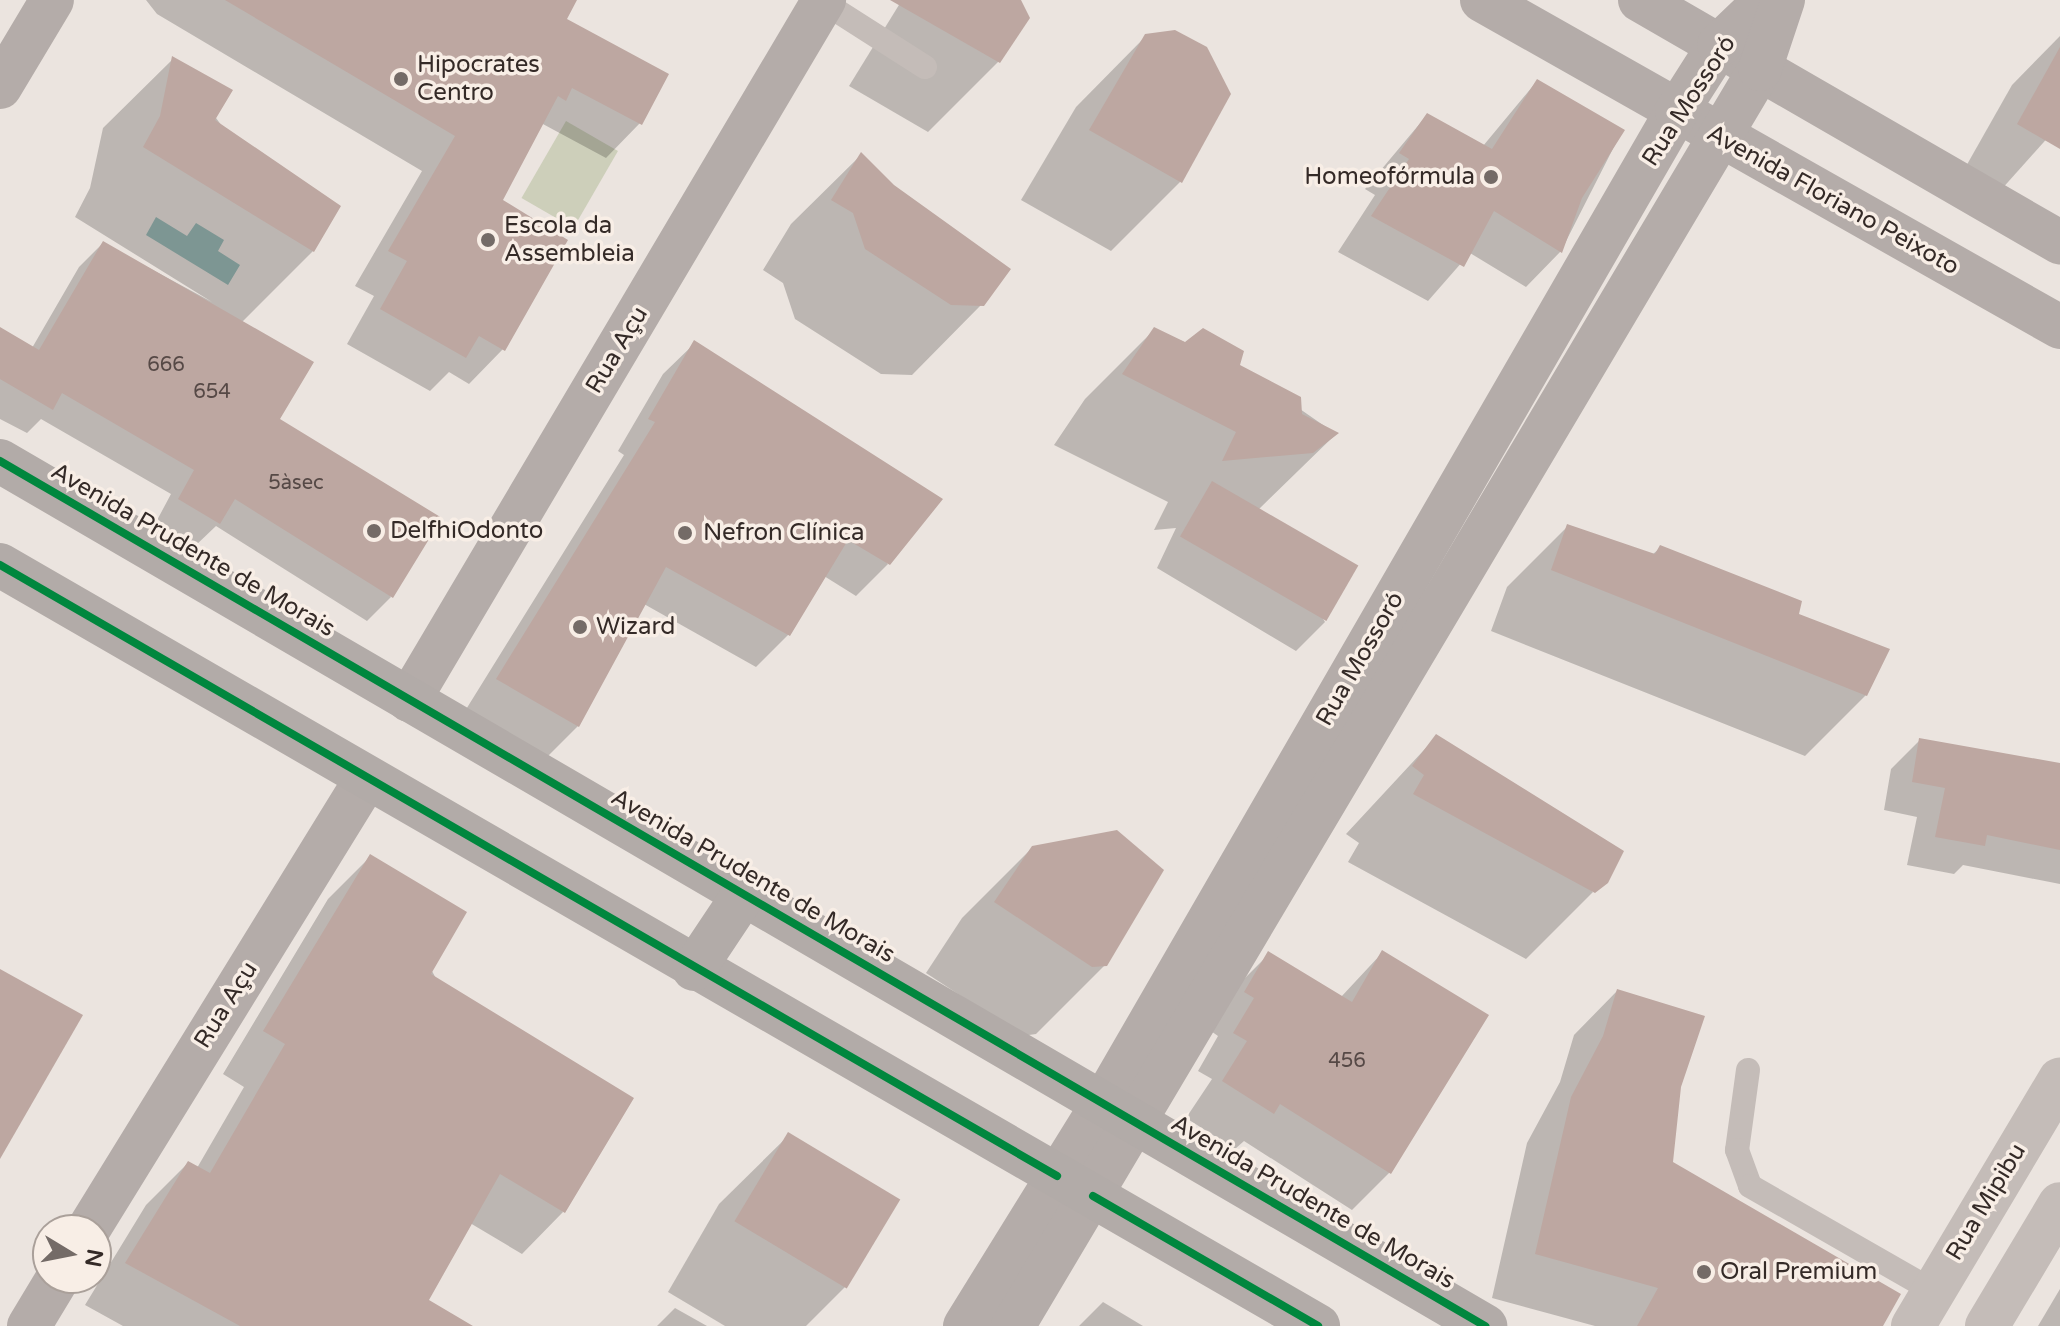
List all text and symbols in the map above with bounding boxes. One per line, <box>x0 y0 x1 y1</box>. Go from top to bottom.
street label: Rua Mossoró <box>1636 30 1742 172</box>
place label: Hipocrates Centro <box>417 51 540 107</box>
marker: Hipocrates Centro <box>392 70 410 88</box>
street label: Avenida Floriano Peixoto <box>1702 119 1964 281</box>
place label: Homeofórmula <box>1304 163 1475 191</box>
marker: Homeofórmula <box>1482 168 1500 186</box>
place label: Escola da Assembleia <box>504 212 635 268</box>
marker: Escola da Assembleia <box>479 231 497 249</box>
street label: Rua Açu <box>580 301 654 399</box>
house number: 666 <box>147 353 185 377</box>
house number: 654 <box>193 380 231 404</box>
street label: Avenida Prudente de Morais <box>46 457 340 643</box>
house number: 5àsec <box>268 471 324 495</box>
place label: DelfhiOdonto <box>390 517 543 545</box>
place label: Nefron Clínica <box>703 519 864 547</box>
marker: DelfhiOdonto <box>365 522 383 540</box>
marker: Nefron Clínica <box>674 522 696 544</box>
street label: Rua Mossoró <box>1310 587 1410 731</box>
place label: Wizard <box>596 613 675 641</box>
marker: Wizard <box>571 618 589 636</box>
street label: Avenida Prudente de Morais <box>606 783 900 969</box>
street label: Rua Açu <box>188 956 264 1054</box>
house number: 456 <box>1328 1049 1366 1073</box>
street label: Avenida Prudente de Morais <box>1166 1109 1460 1295</box>
street label: Rua Mipibu <box>1940 1138 2032 1266</box>
north arrow <box>32 1214 112 1294</box>
text: N <box>79 1247 108 1269</box>
place label: Oral Premium <box>1720 1258 1877 1286</box>
marker: Oral Premium <box>1695 1263 1713 1281</box>

